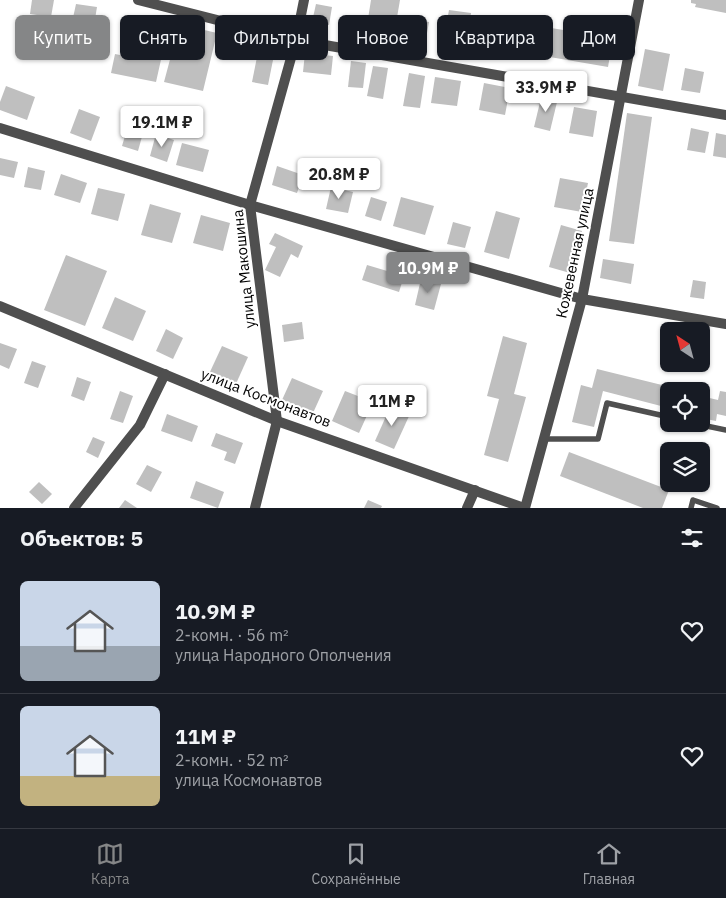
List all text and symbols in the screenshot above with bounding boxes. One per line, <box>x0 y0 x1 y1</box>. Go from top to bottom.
chip: Купить <box>15 15 110 60</box>
chip: Снять <box>120 15 205 60</box>
chip: Фильтры <box>215 15 328 60</box>
chip: Новое <box>338 15 427 60</box>
chip: Квартира <box>437 15 553 60</box>
chip: Дом <box>563 15 635 60</box>
pin: 33.9M ₽ <box>500 70 592 113</box>
text: 33.9M ₽ <box>515 77 577 97</box>
pin: 19.1M ₽ <box>116 106 208 148</box>
text: 19.1M ₽ <box>131 112 193 132</box>
pin: 20.8M ₽ <box>293 158 385 200</box>
text: 20.8M ₽ <box>308 164 370 184</box>
street label: Кожевенная улица <box>551 186 598 320</box>
street label: улица Макошина <box>228 209 259 329</box>
pin: 10.9M ₽ <box>382 252 474 294</box>
text: 10.9M ₽ <box>397 258 459 278</box>
north arrow <box>660 322 710 372</box>
map controls <box>660 322 710 492</box>
street label: улица Космонавтов <box>198 364 334 431</box>
button: locate <box>660 382 710 432</box>
pin: 11M ₽ <box>357 384 427 427</box>
text: 11M ₽ <box>369 391 415 411</box>
button: layers <box>660 442 710 492</box>
text: Объектов: 5 <box>20 524 143 552</box>
icon: filters <box>678 524 706 552</box>
text: 10.9M ₽ <box>175 597 255 625</box>
icon: home <box>60 601 120 661</box>
icon: heart <box>678 617 706 645</box>
text: 2-комн. · 56 m² <box>175 625 289 645</box>
text: улица Народного Ополчения <box>175 645 392 665</box>
text: 11M ₽ <box>175 722 236 750</box>
icon: home <box>60 726 120 786</box>
icon: heart <box>678 742 706 770</box>
text: 2-комн. · 52 m² <box>175 750 289 770</box>
text: улица Космонавтов <box>175 770 322 790</box>
tab: Карта <box>91 840 130 888</box>
tab: Сохранённые <box>311 840 401 888</box>
tab: Главная <box>583 840 635 888</box>

